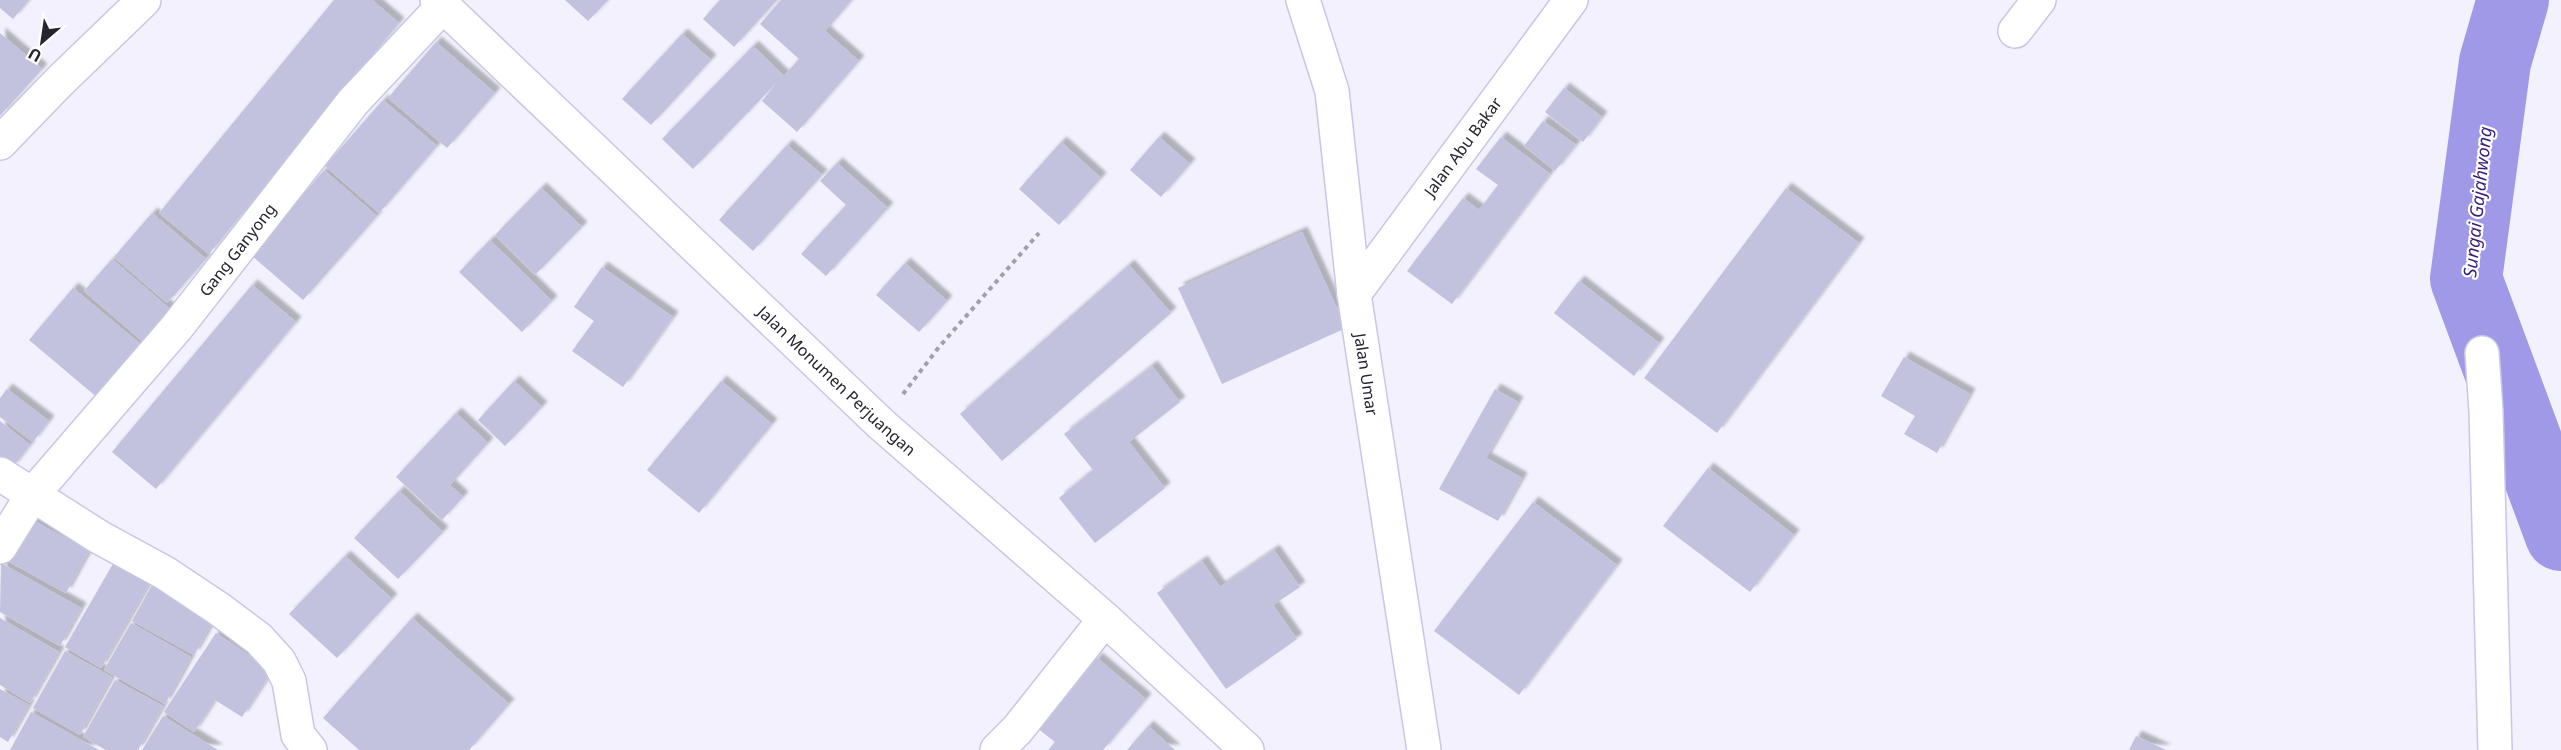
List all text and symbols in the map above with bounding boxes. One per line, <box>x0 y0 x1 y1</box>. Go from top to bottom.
north arrow <box>12 12 72 72</box>
text: U <box>24 43 45 68</box>
street label: Jalan Abu Bakar <box>1418 92 1507 202</box>
water label: Sungai Gajahwong <box>2457 125 2497 279</box>
street label: Gang Ganyong <box>194 199 281 301</box>
street label: Jalan Monumen Perjuangan <box>751 300 921 460</box>
street label: Jalan Umar <box>1349 330 1384 417</box>

